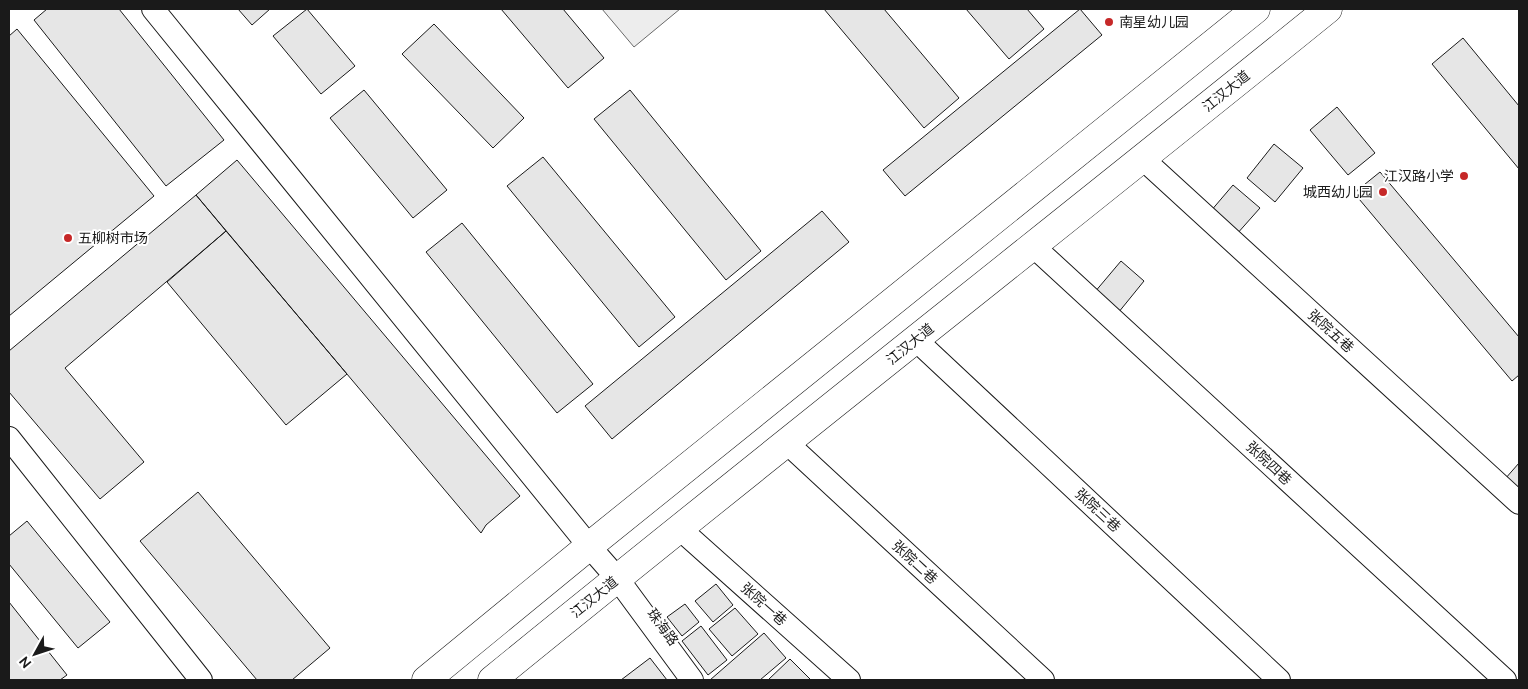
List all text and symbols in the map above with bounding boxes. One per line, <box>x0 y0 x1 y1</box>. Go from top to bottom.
place label: 南星幼儿园 <box>1119 14 1189 30</box>
marker: 南星幼儿园 <box>1103 16 1115 28</box>
street label: 江汉大道 <box>1199 67 1253 115</box>
place label: 江汉路小学 <box>1384 168 1454 184</box>
marker: 江汉路小学 <box>1458 170 1470 182</box>
place label: 城西幼儿园 <box>1303 184 1373 200</box>
marker: 城西幼儿园 <box>1377 186 1389 198</box>
place label: 五柳树市场 <box>78 230 148 246</box>
marker: 五柳树市场 <box>62 232 74 244</box>
street label: 张院五巷 <box>1305 306 1357 356</box>
street label: 江汉大道 <box>883 320 937 368</box>
street label: 张院四巷 <box>1243 438 1295 488</box>
street label: 张院三巷 <box>1072 485 1124 535</box>
street label: 张院二巷 <box>889 537 941 587</box>
street label: 江汉大道 <box>567 573 621 621</box>
street label: 张院一巷 <box>738 579 790 629</box>
street label: 珠海路 <box>644 605 682 649</box>
north arrow <box>10 629 60 679</box>
text: N <box>16 653 35 672</box>

